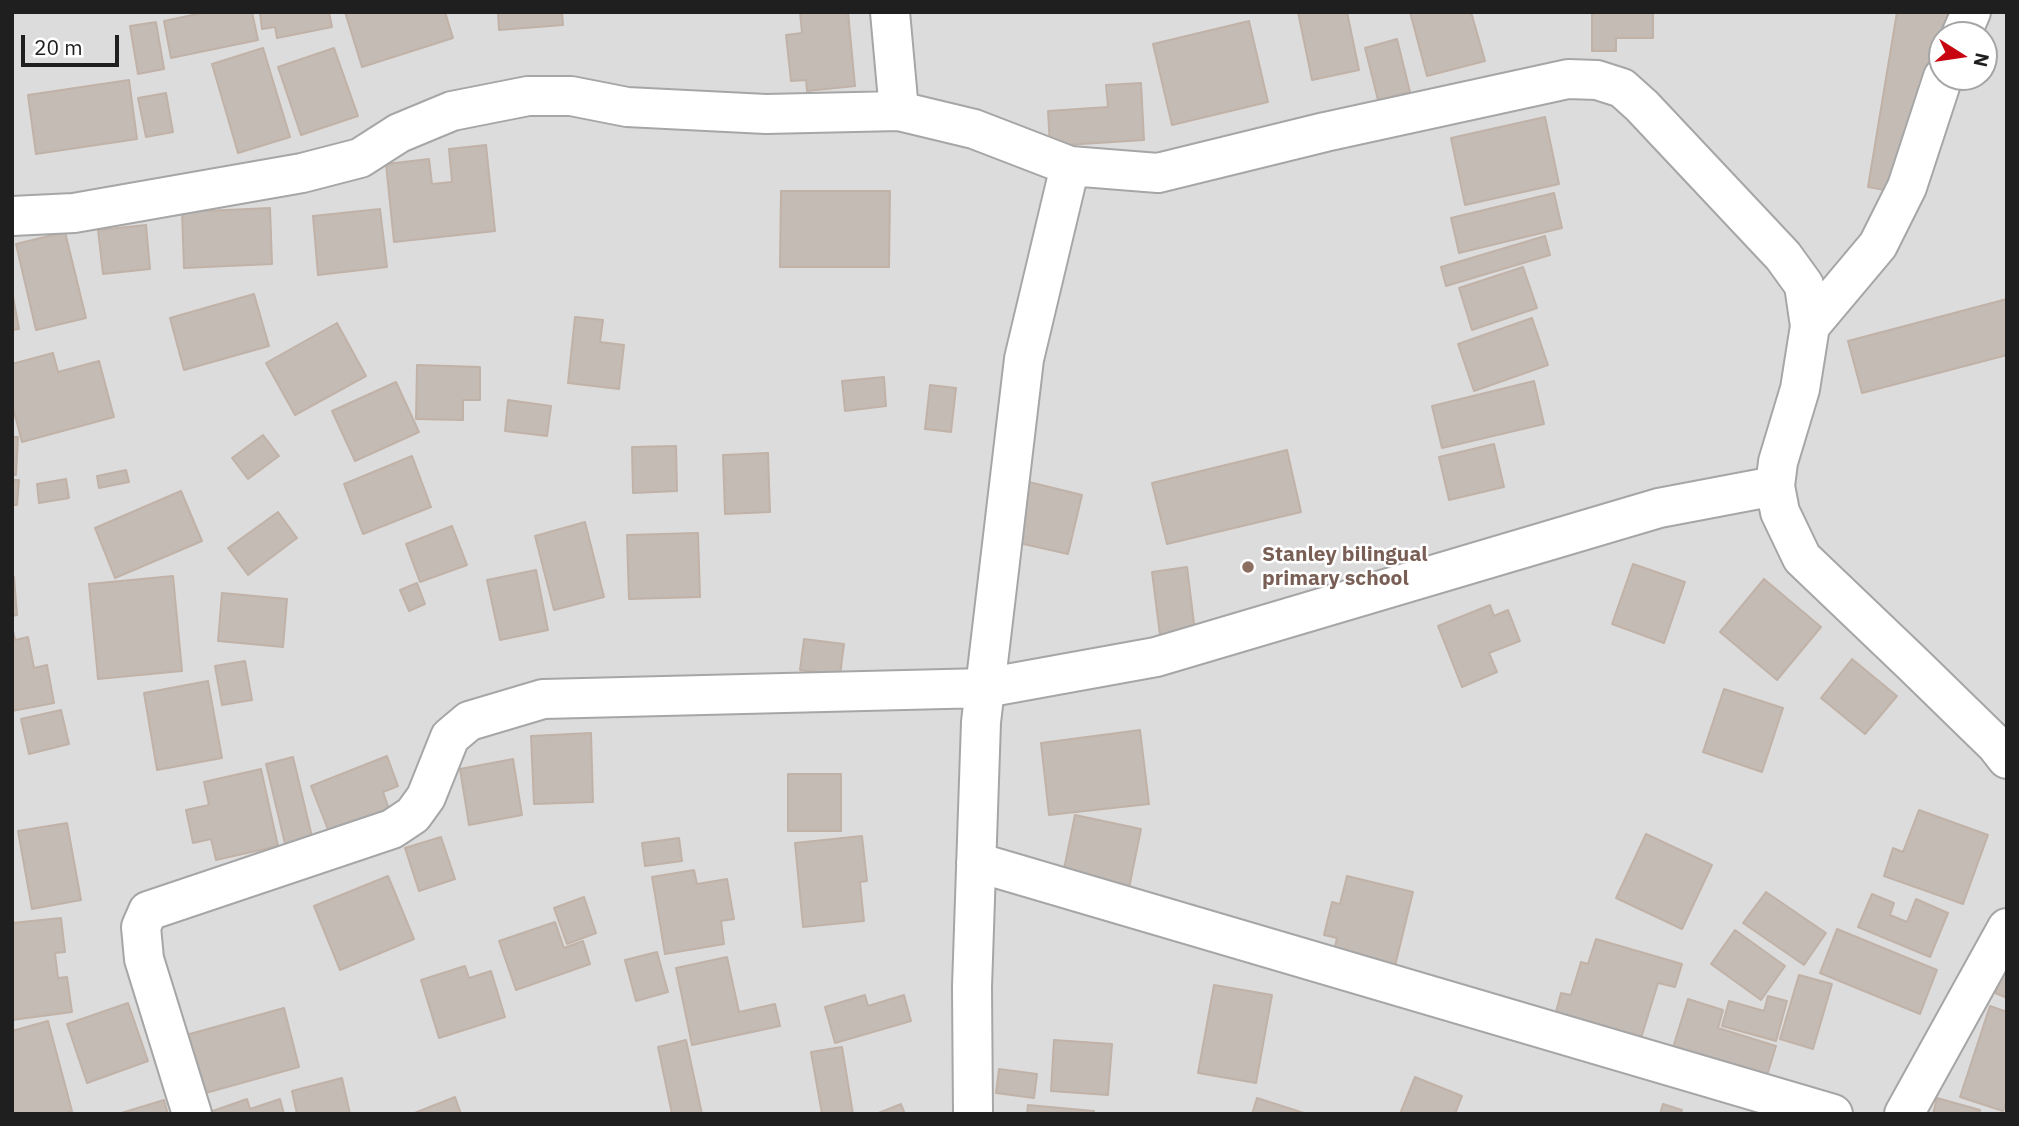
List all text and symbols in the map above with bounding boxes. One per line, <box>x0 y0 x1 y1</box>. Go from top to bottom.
scale bar <box>24 21 122 65</box>
north arrow <box>1928 21 1998 91</box>
text: 20 m <box>34 33 83 61</box>
text: N <box>1968 51 1995 69</box>
place label: Stanley bilingual primary school <box>1262 542 1428 592</box>
marker: Stanley bilingual primary school <box>1240 559 1256 575</box>

